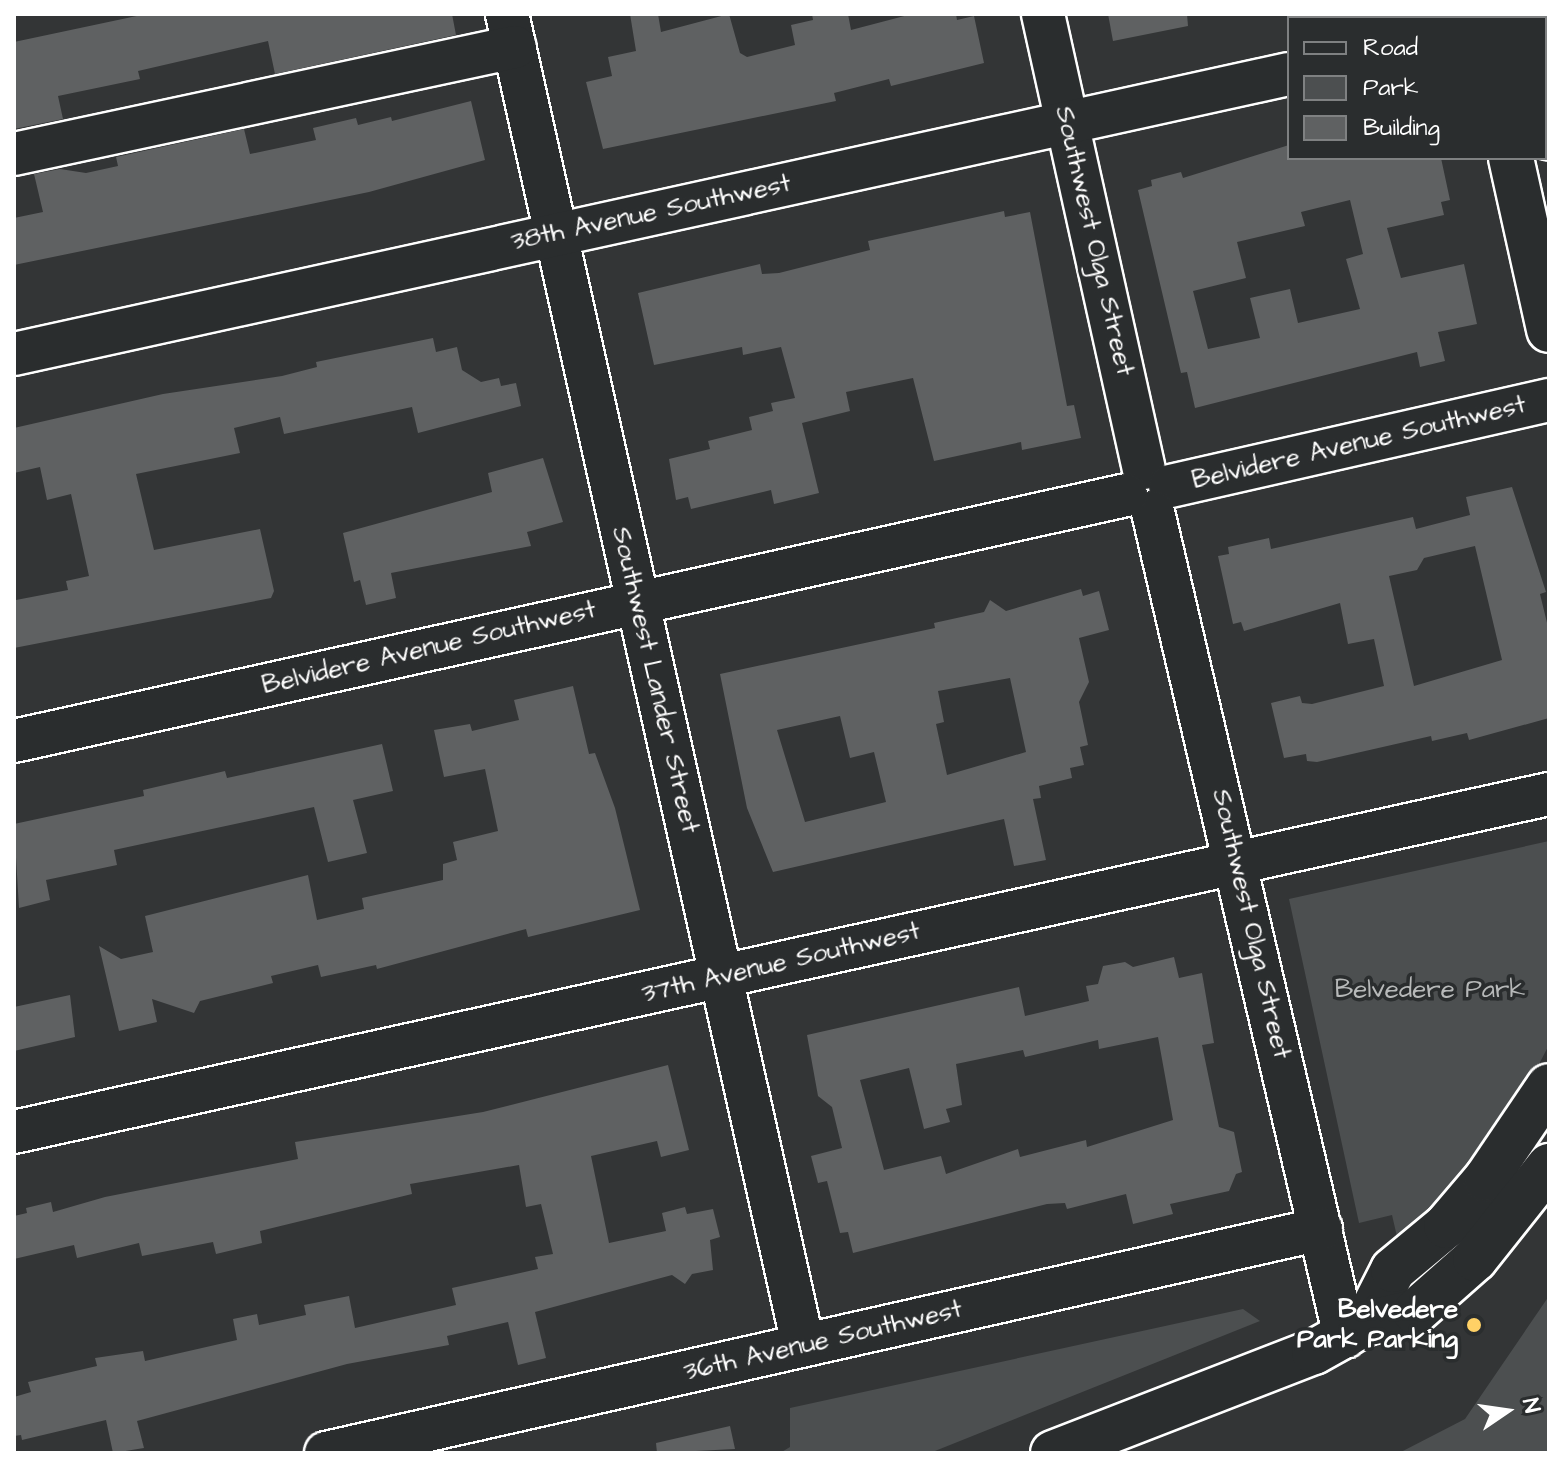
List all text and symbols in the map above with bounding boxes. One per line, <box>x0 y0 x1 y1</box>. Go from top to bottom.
legend <box>1287 16 1547 160</box>
text: Road <box>1363 31 1418 65</box>
text: Park <box>1363 71 1419 105</box>
street label: Southwest Olga Street <box>1048 103 1140 379</box>
text: Building <box>1363 111 1440 145</box>
street label: 38th Avenue Southwest <box>508 168 794 258</box>
street label: Belvidere Avenue Southwest <box>1189 389 1529 497</box>
street label: Southwest Lander Street <box>605 524 705 836</box>
street label: Belvidere Avenue Southwest <box>259 594 599 702</box>
street label: Southwest Olga Street <box>1205 786 1297 1062</box>
street label: 37th Avenue Southwest <box>639 916 923 1010</box>
park label: Belvedere Park <box>1335 974 1525 1006</box>
street label: 36th Avenue Southwest <box>681 1294 965 1388</box>
place label: Belvedere Park Parking <box>1297 1294 1458 1356</box>
marker: Belvedere Park Parking <box>1465 1316 1483 1334</box>
north arrow <box>1467 1371 1547 1451</box>
text: N <box>1514 1395 1548 1416</box>

